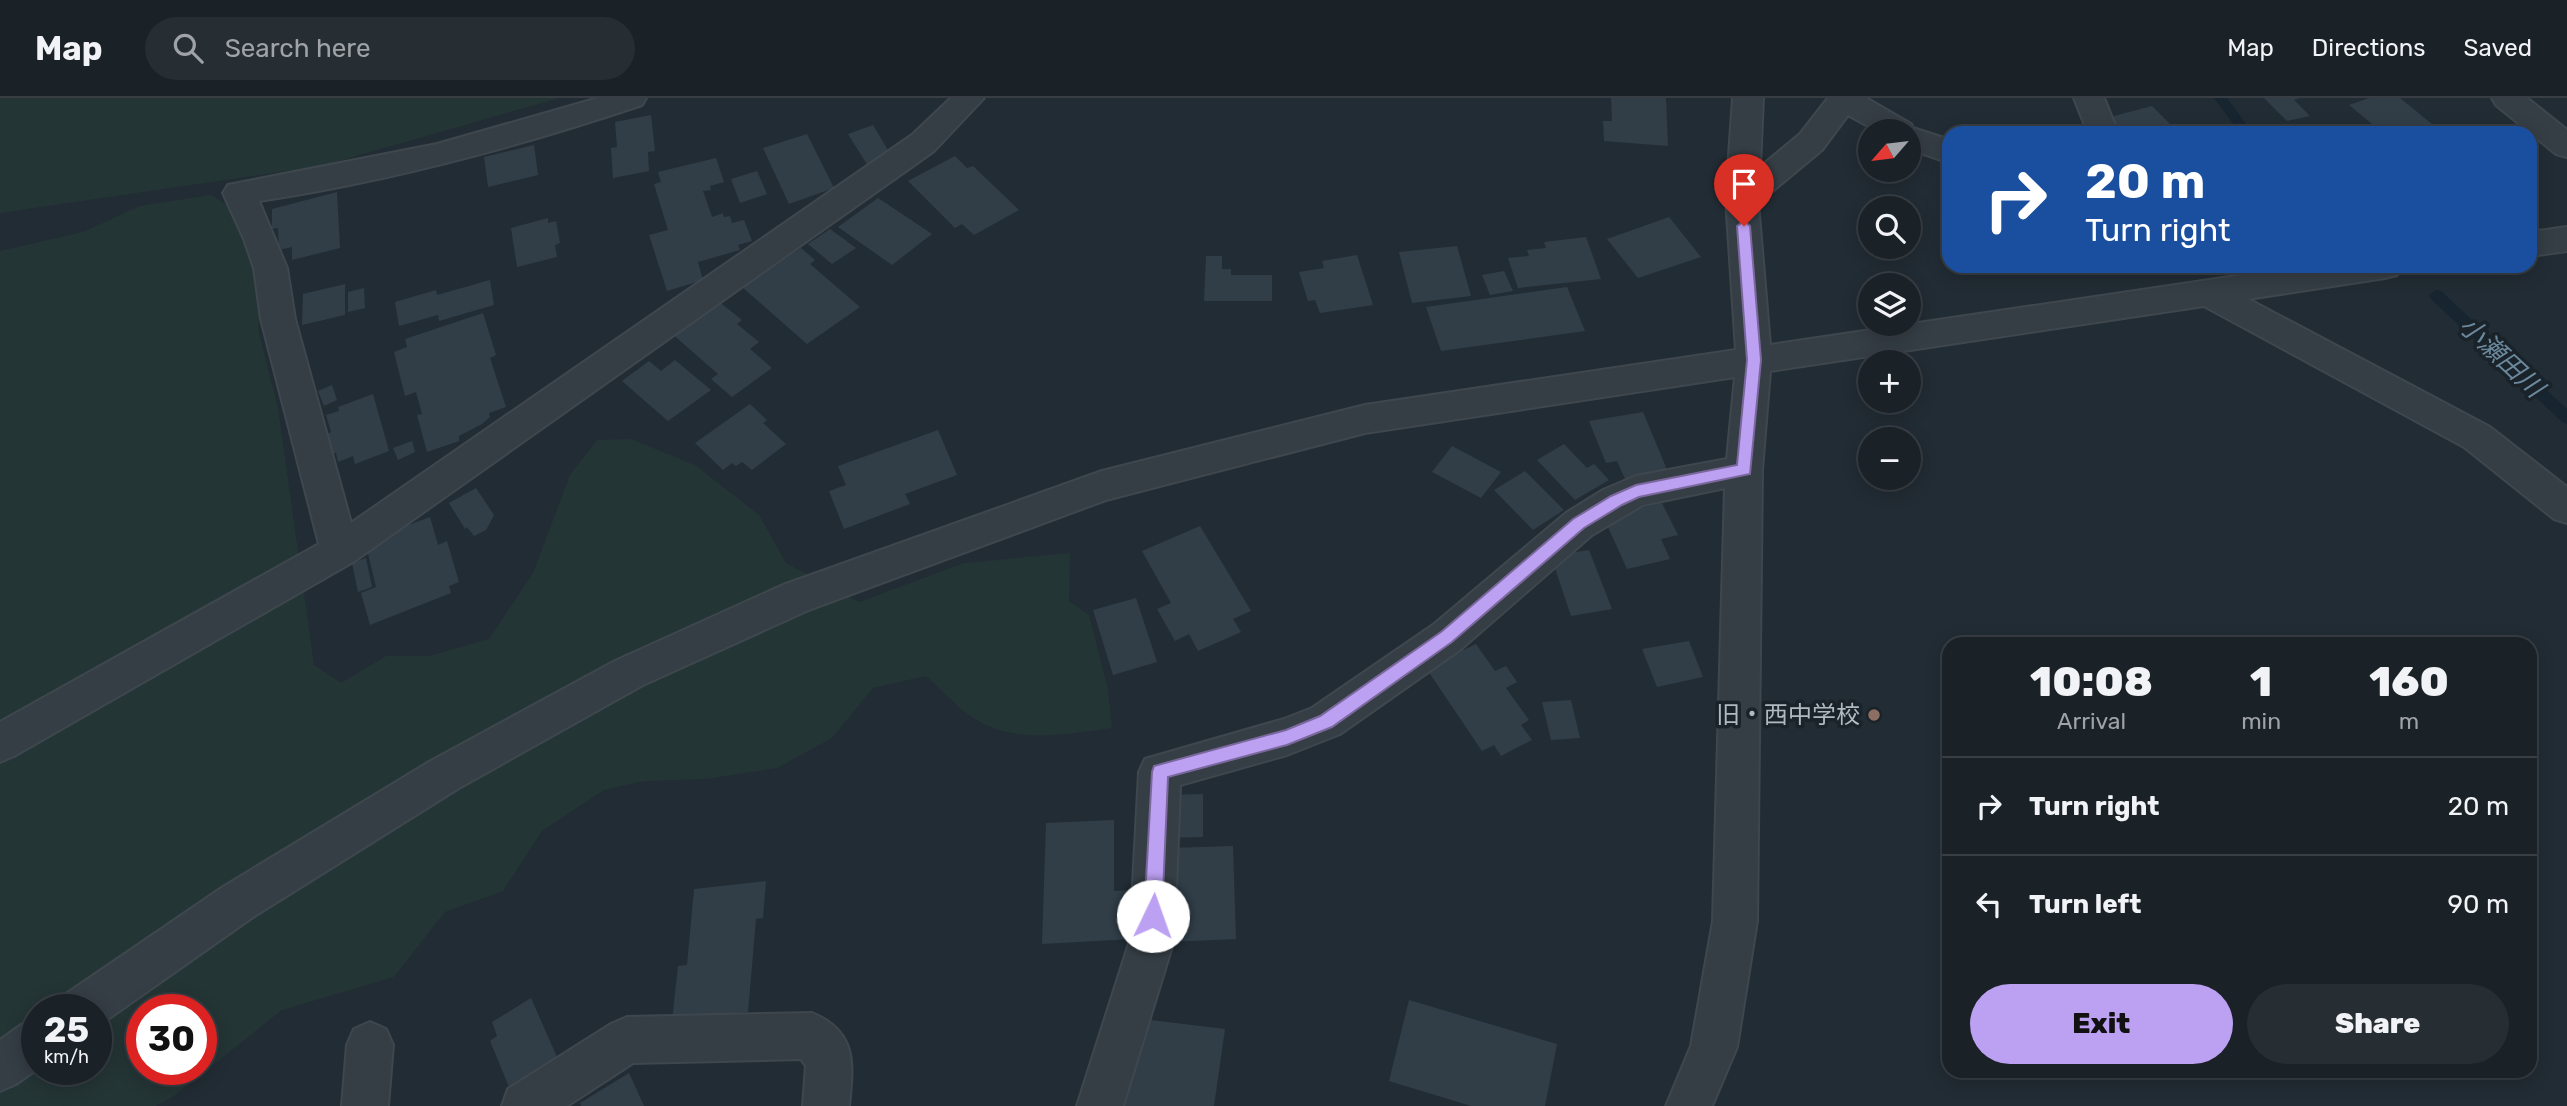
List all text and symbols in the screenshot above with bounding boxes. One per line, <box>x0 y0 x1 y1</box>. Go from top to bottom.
search box <box>145 17 635 80</box>
text: Map <box>35 29 103 68</box>
icon: search <box>169 29 207 67</box>
text: Search here <box>225 33 370 64</box>
text: Map <box>2227 34 2274 62</box>
text: Directions <box>2312 34 2425 62</box>
text: Saved <box>2463 34 2532 62</box>
north arrow <box>1858 119 1922 182</box>
map controls <box>1858 119 1921 490</box>
text: 20 m <box>2085 152 2206 210</box>
pin <box>1714 154 1774 226</box>
icon: right <box>1970 154 2061 245</box>
icon: arrive <box>1725 165 1763 203</box>
button: search <box>1858 196 1921 259</box>
text: Turn right <box>2085 211 2230 249</box>
button: layers <box>1858 273 1921 336</box>
water label: 小瀬田川 <box>2452 310 2552 406</box>
button: + <box>1858 350 1921 413</box>
button: − <box>1858 427 1921 490</box>
text: 10:08 <box>2030 657 2153 707</box>
text: 1 <box>2250 657 2272 707</box>
text: 160 <box>2369 657 2449 707</box>
place label: 旧・西中学校 <box>1716 701 1860 729</box>
marker: 旧・西中学校 <box>1866 707 1882 723</box>
text: Arrival <box>2057 707 2126 735</box>
text: min <box>2241 707 2281 735</box>
text: m <box>2399 707 2419 735</box>
icon: right <box>1970 787 2008 825</box>
text: Turn right <box>2029 791 2159 822</box>
text: 20 m <box>2448 791 2509 822</box>
position arrow <box>1116 879 1190 953</box>
icon: left <box>1970 885 2008 923</box>
text: Turn left <box>2029 889 2141 920</box>
text: 90 m <box>2448 889 2509 920</box>
button: Exit <box>1970 984 2233 1064</box>
button: Share <box>2247 984 2509 1064</box>
speed limit sign: 30 <box>126 994 217 1085</box>
text: 25 <box>44 1009 89 1051</box>
text: km/h <box>44 1046 89 1068</box>

